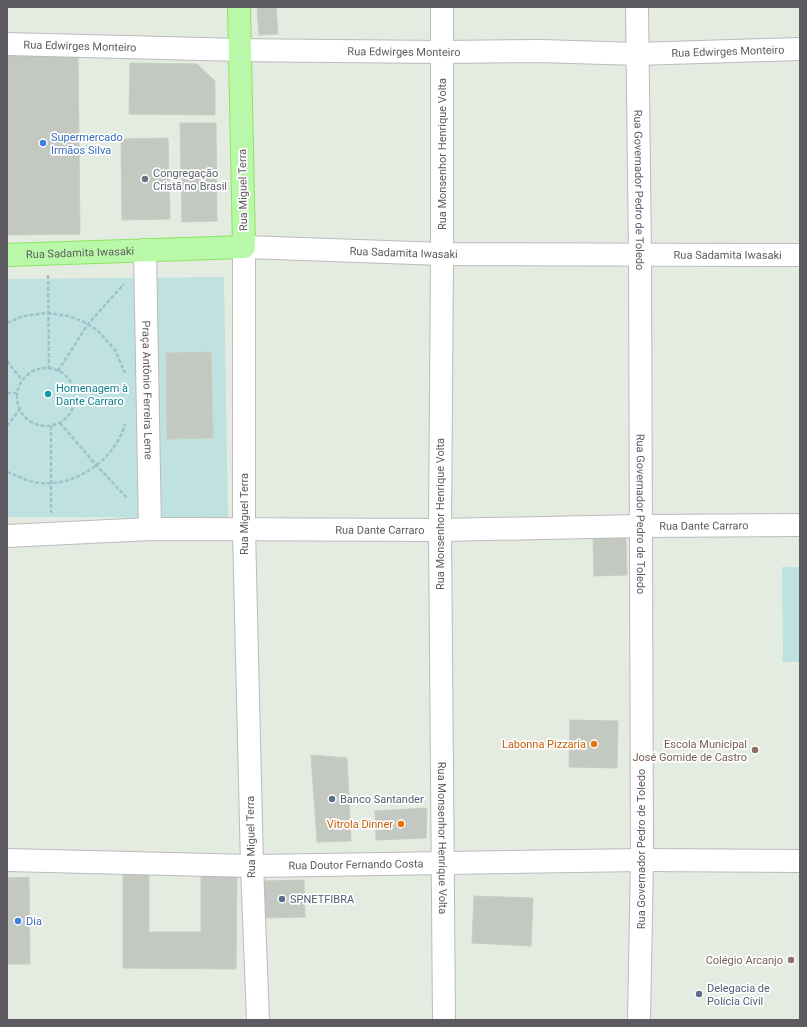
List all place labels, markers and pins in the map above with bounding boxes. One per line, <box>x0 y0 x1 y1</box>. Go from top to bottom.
place label: Supermercado Irmãos Silva <box>51 131 123 157</box>
marker: Supermercado Irmãos Silva <box>38 138 48 148</box>
place label: Congregação Cristã no Brasil <box>153 167 227 193</box>
marker: Congregação Cristã no Brasil <box>140 174 150 184</box>
place label: Homenagem à Dante Carraro <box>56 382 128 408</box>
marker: Homenagem à Dante Carraro <box>43 389 53 399</box>
place label: Labonna Pizzaria <box>502 738 586 751</box>
place label: Escola Municipal José Gomide de Castro <box>632 738 747 764</box>
marker: Labonna Pizzaria <box>589 739 599 749</box>
marker: Escola Municipal José Gomide de Castro <box>750 745 760 755</box>
place label: Banco Santander <box>340 793 424 806</box>
marker: Banco Santander <box>327 794 337 804</box>
place label: Vitrola Dinner <box>327 818 393 831</box>
marker: Vitrola Dinner <box>396 819 406 829</box>
place label: SPNETFIBRA <box>290 893 355 906</box>
marker: SPNETFIBRA <box>277 894 287 904</box>
place label: Dia <box>26 915 42 928</box>
marker: Dia <box>13 916 23 926</box>
place label: Colégio Arcanjo <box>706 954 783 967</box>
marker: Colégio Arcanjo <box>786 955 796 965</box>
place label: Delegacia de Polícia Cívil <box>707 982 770 1008</box>
marker: Delegacia de Polícia Cívil <box>694 989 704 999</box>

